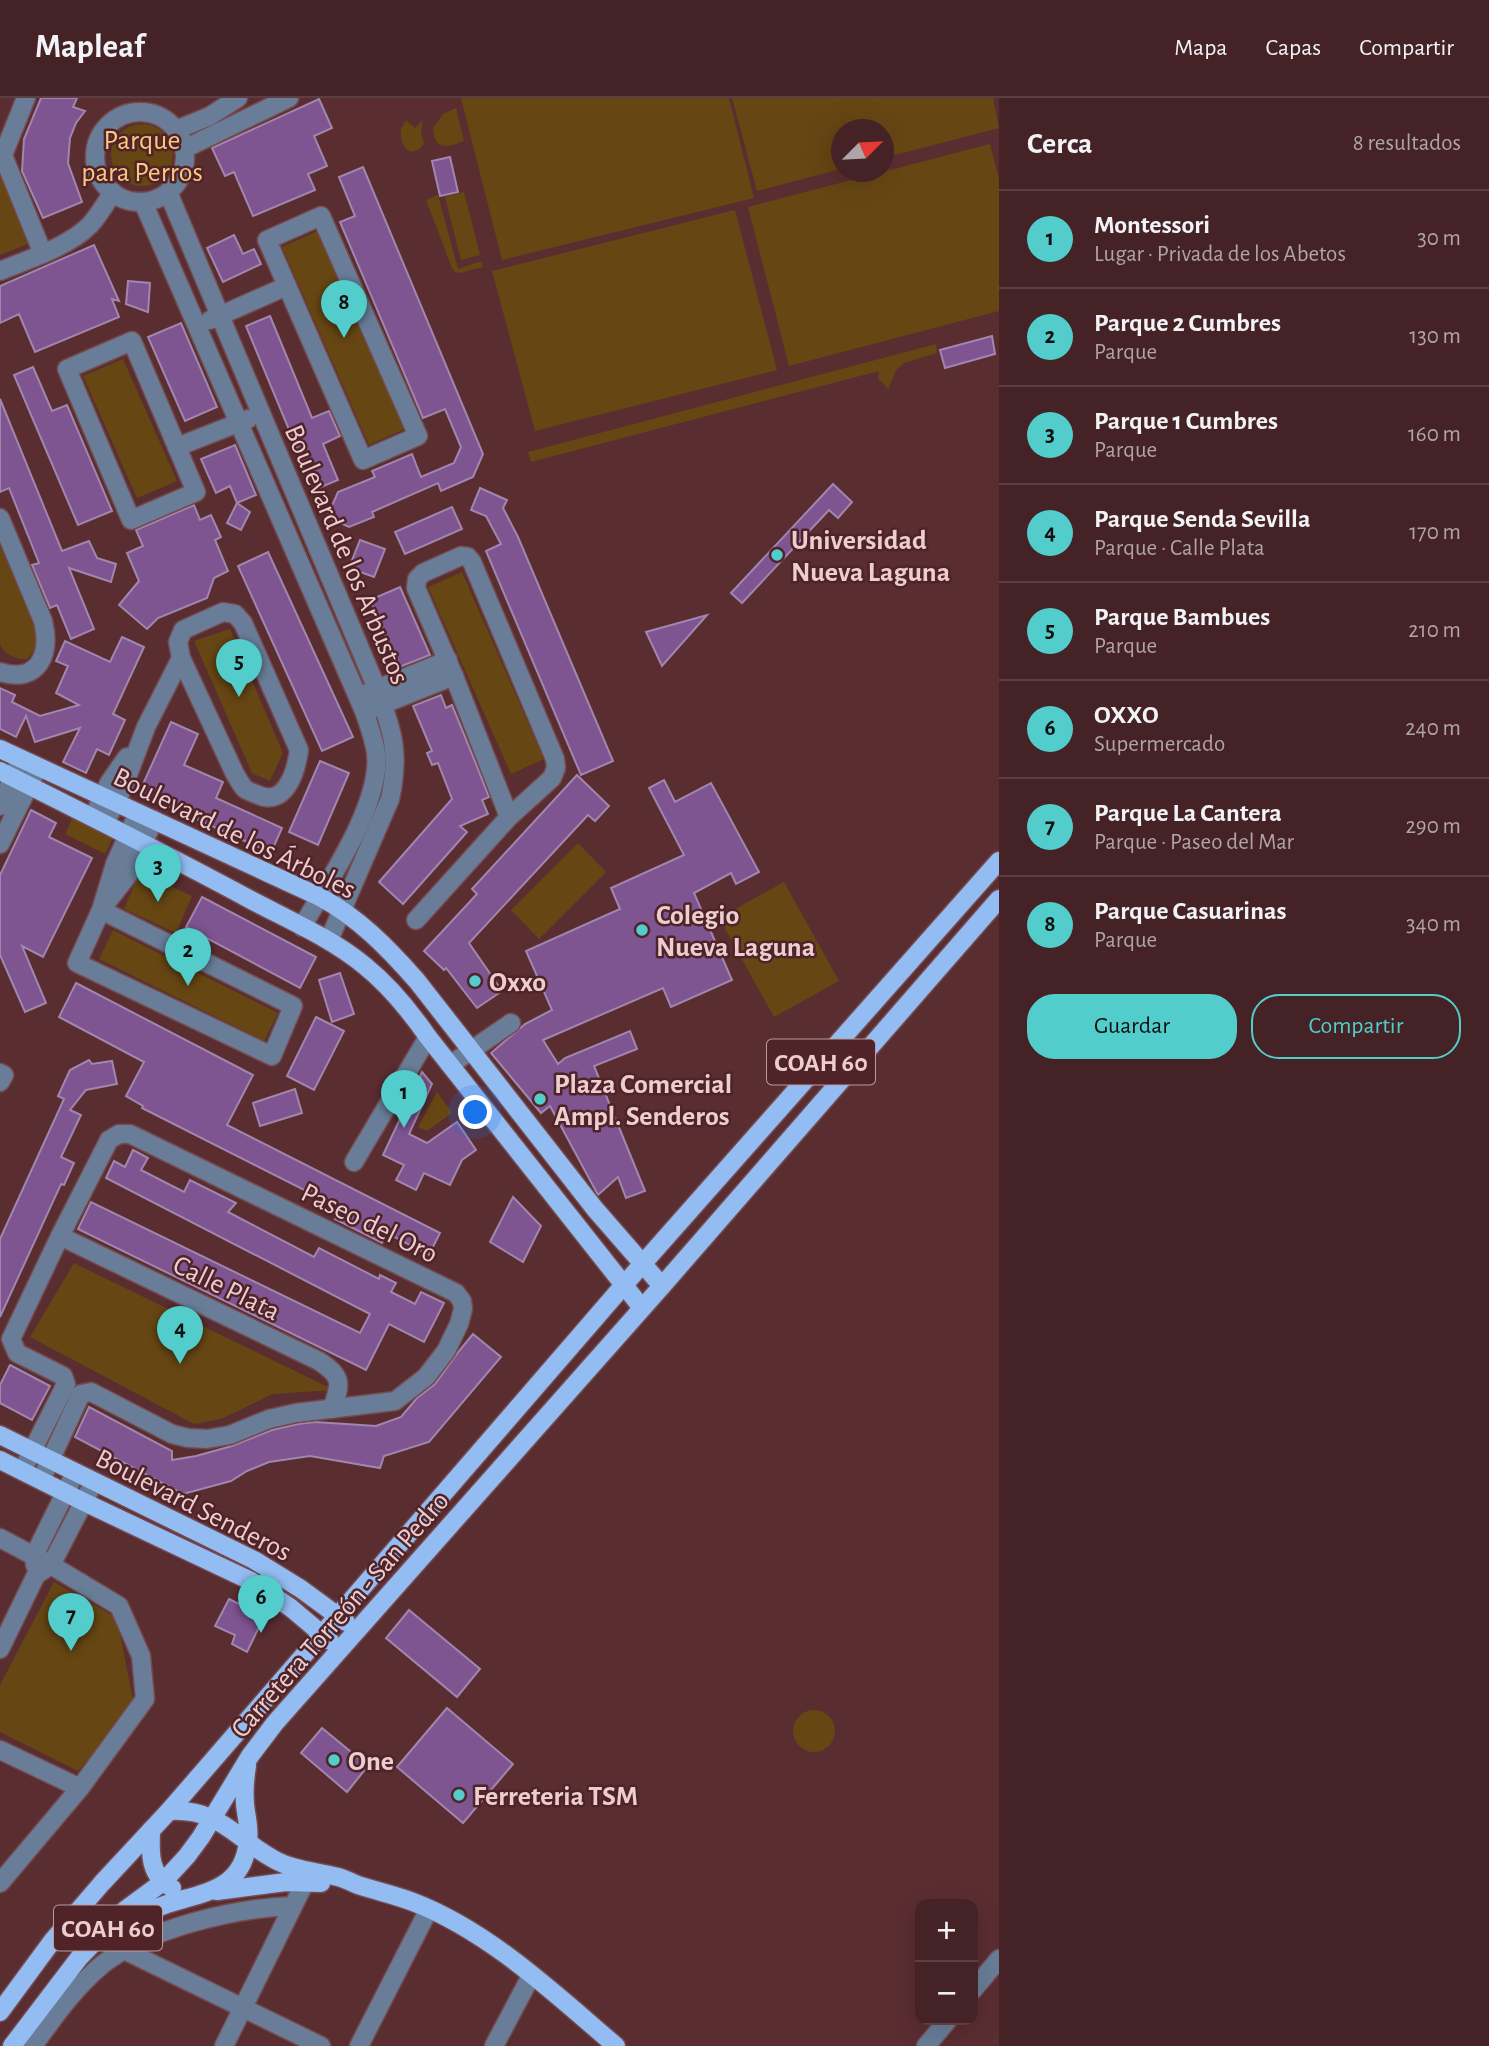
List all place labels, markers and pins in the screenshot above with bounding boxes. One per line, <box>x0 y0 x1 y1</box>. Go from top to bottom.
pin: 8 <box>321 280 367 338</box>
place label: Universidad Nueva Laguna <box>791 527 950 587</box>
marker: Universidad Nueva Laguna <box>769 547 785 563</box>
pin: 5 <box>216 639 262 697</box>
pin: 3 <box>135 844 181 902</box>
place label: Colegio Nueva Laguna <box>656 902 815 962</box>
marker: Colegio Nueva Laguna <box>634 922 650 938</box>
pin: 2 <box>165 928 211 986</box>
place label: Oxxo <box>489 969 546 997</box>
marker: Oxxo <box>467 973 483 989</box>
pin: 1 <box>381 1070 427 1128</box>
place label: Plaza Comercial Ampl. Senderos <box>554 1071 732 1131</box>
marker: Plaza Comercial Ampl. Senderos <box>532 1091 548 1107</box>
pin: 4 <box>157 1306 203 1364</box>
pin: 6 <box>238 1575 284 1633</box>
pin: 7 <box>48 1593 94 1651</box>
place label: One <box>348 1748 394 1776</box>
marker: One <box>326 1752 342 1768</box>
place label: Ferreteria TSM <box>473 1783 638 1811</box>
marker: Ferreteria TSM <box>451 1787 467 1803</box>

